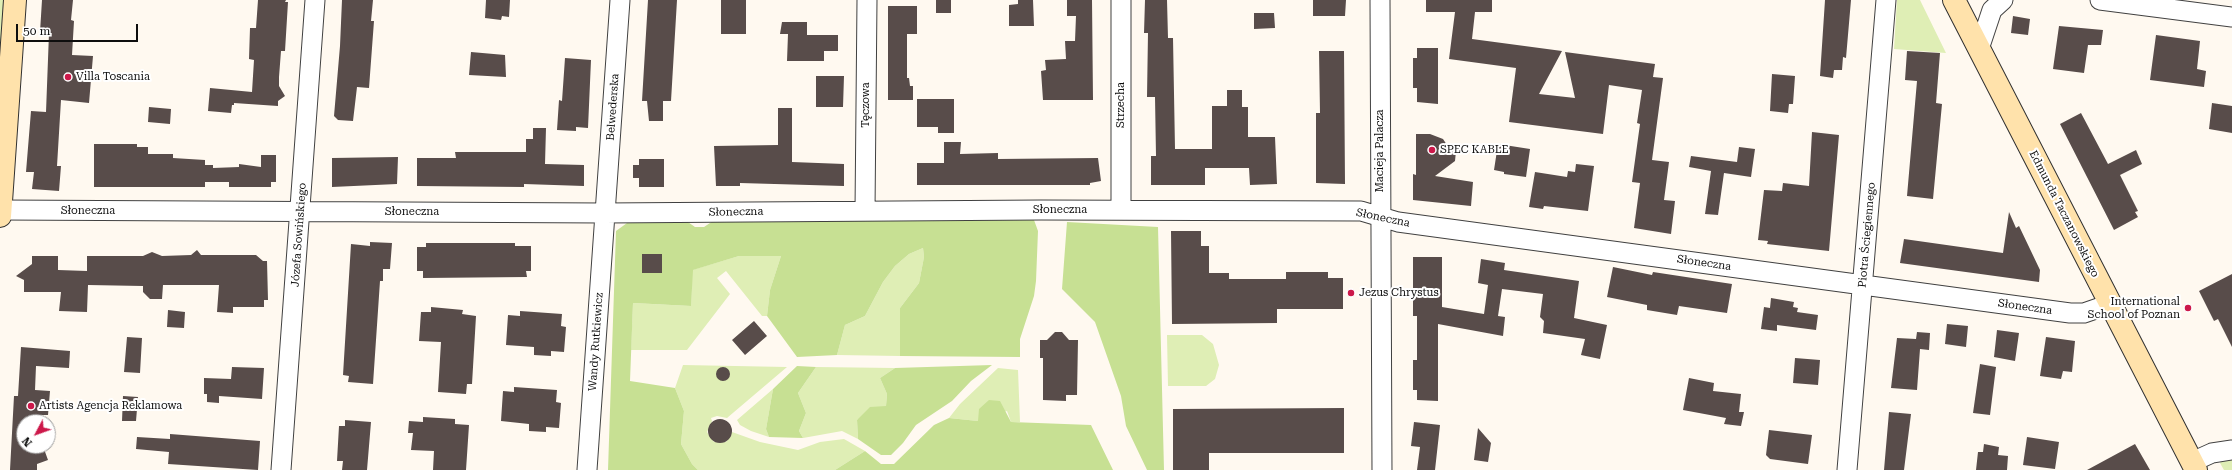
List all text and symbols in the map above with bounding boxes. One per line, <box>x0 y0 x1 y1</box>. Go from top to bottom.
scale bar <box>18 16 140 42</box>
text: 50 m <box>23 24 50 38</box>
place label: Villa Toscania <box>76 70 150 84</box>
marker: Villa Toscania <box>63 72 73 82</box>
street label: Belwederska <box>604 73 622 141</box>
street label: Tęczowa <box>859 82 873 128</box>
street label: Strzecha <box>1114 82 1128 128</box>
street label: Macieja Palacza <box>1373 109 1387 193</box>
place label: SPEC KABLE <box>1440 143 1509 157</box>
marker: SPEC KABLE <box>1427 145 1437 155</box>
street label: Edmunda Taczanowskiego <box>2026 148 2102 280</box>
street label: Józefa Sowińskiego <box>289 182 309 288</box>
street label: Piotra Ściegiennego <box>1856 182 1878 288</box>
street label: Słoneczna <box>1033 203 1087 217</box>
street label: Słoneczna <box>61 204 115 218</box>
street label: Słoneczna <box>385 205 439 219</box>
street label: Słoneczna <box>709 205 763 219</box>
street label: Słoneczna <box>1355 206 1411 230</box>
street label: Słoneczna <box>1676 253 1732 273</box>
place label: Jezus Chrystus <box>1359 286 1439 300</box>
marker: Jezus Chrystus <box>1346 288 1356 298</box>
street label: Wandy Rutkiewicz <box>586 292 606 392</box>
place label: International School of Poznan <box>2087 295 2180 321</box>
street label: Słoneczna <box>1997 297 2053 317</box>
marker: International School of Poznan <box>2183 303 2193 313</box>
place label: Artists Agencja Reklamowa <box>39 399 182 413</box>
marker: Artists Agencja Reklamowa <box>26 401 36 411</box>
north arrow <box>16 414 56 454</box>
text: N <box>20 434 35 449</box>

